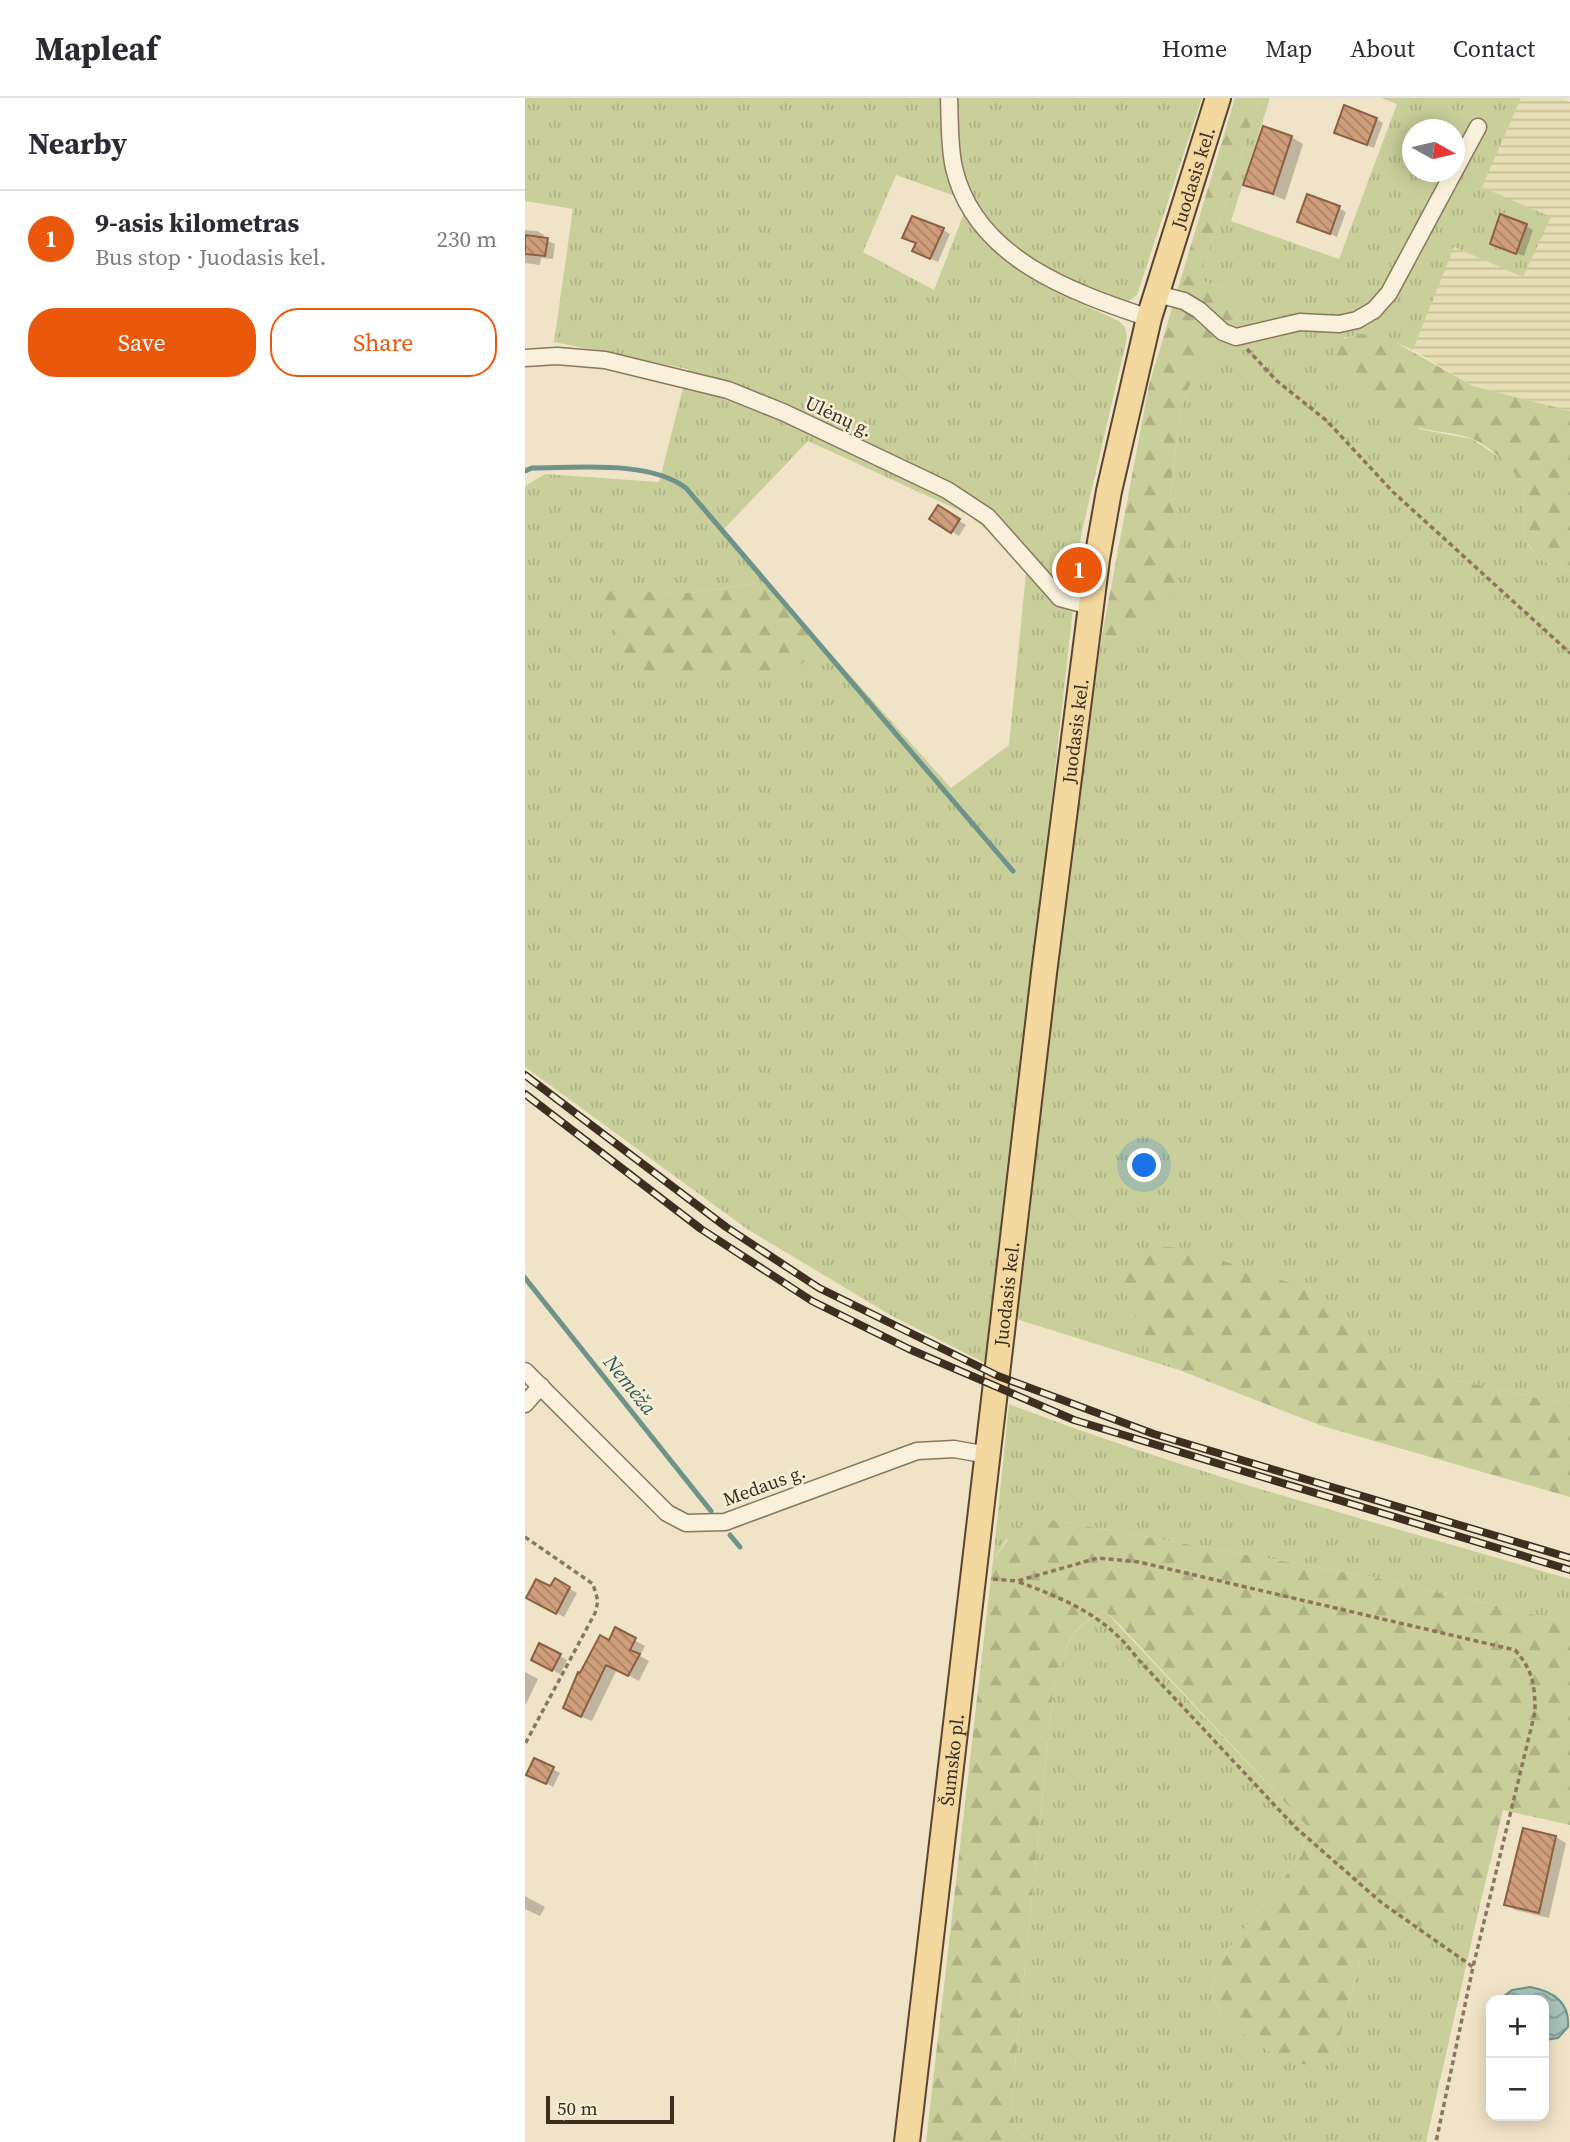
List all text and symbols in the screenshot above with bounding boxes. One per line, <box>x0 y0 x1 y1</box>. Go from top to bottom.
text: Mapleaf <box>35 26 158 71</box>
text: Home <box>1162 32 1227 65</box>
text: Map <box>1265 32 1312 65</box>
text: About <box>1350 32 1415 65</box>
text: Contact <box>1453 32 1535 65</box>
north arrow <box>1402 119 1465 182</box>
text: Nearby <box>28 123 127 164</box>
street label: Juodasis kel. <box>1164 123 1221 233</box>
text: 9-asis kilometras <box>95 205 299 241</box>
text: 1 <box>45 223 57 255</box>
text: 230 m <box>436 223 497 255</box>
text: Bus stop · Juodasis kel. <box>95 241 326 273</box>
button: Save <box>28 308 256 377</box>
button: Share <box>270 308 497 377</box>
street label: Ulėnų g. <box>801 389 877 443</box>
pin: 1 <box>1056 544 1102 596</box>
street label: Juodasis kel. <box>1055 677 1095 786</box>
your location <box>1127 1148 1161 1182</box>
street label: Juodasis kel. <box>987 1240 1025 1349</box>
water label: Nemėža <box>597 1348 664 1421</box>
street label: Medaus g. <box>719 1458 809 1512</box>
street label: Šumsko pl. <box>933 1712 970 1807</box>
map controls <box>1486 1995 1549 2121</box>
button: + <box>1486 1995 1549 2058</box>
button: − <box>1486 2058 1549 2121</box>
scale bar <box>546 2093 674 2125</box>
text: 50 m <box>557 2095 598 2121</box>

